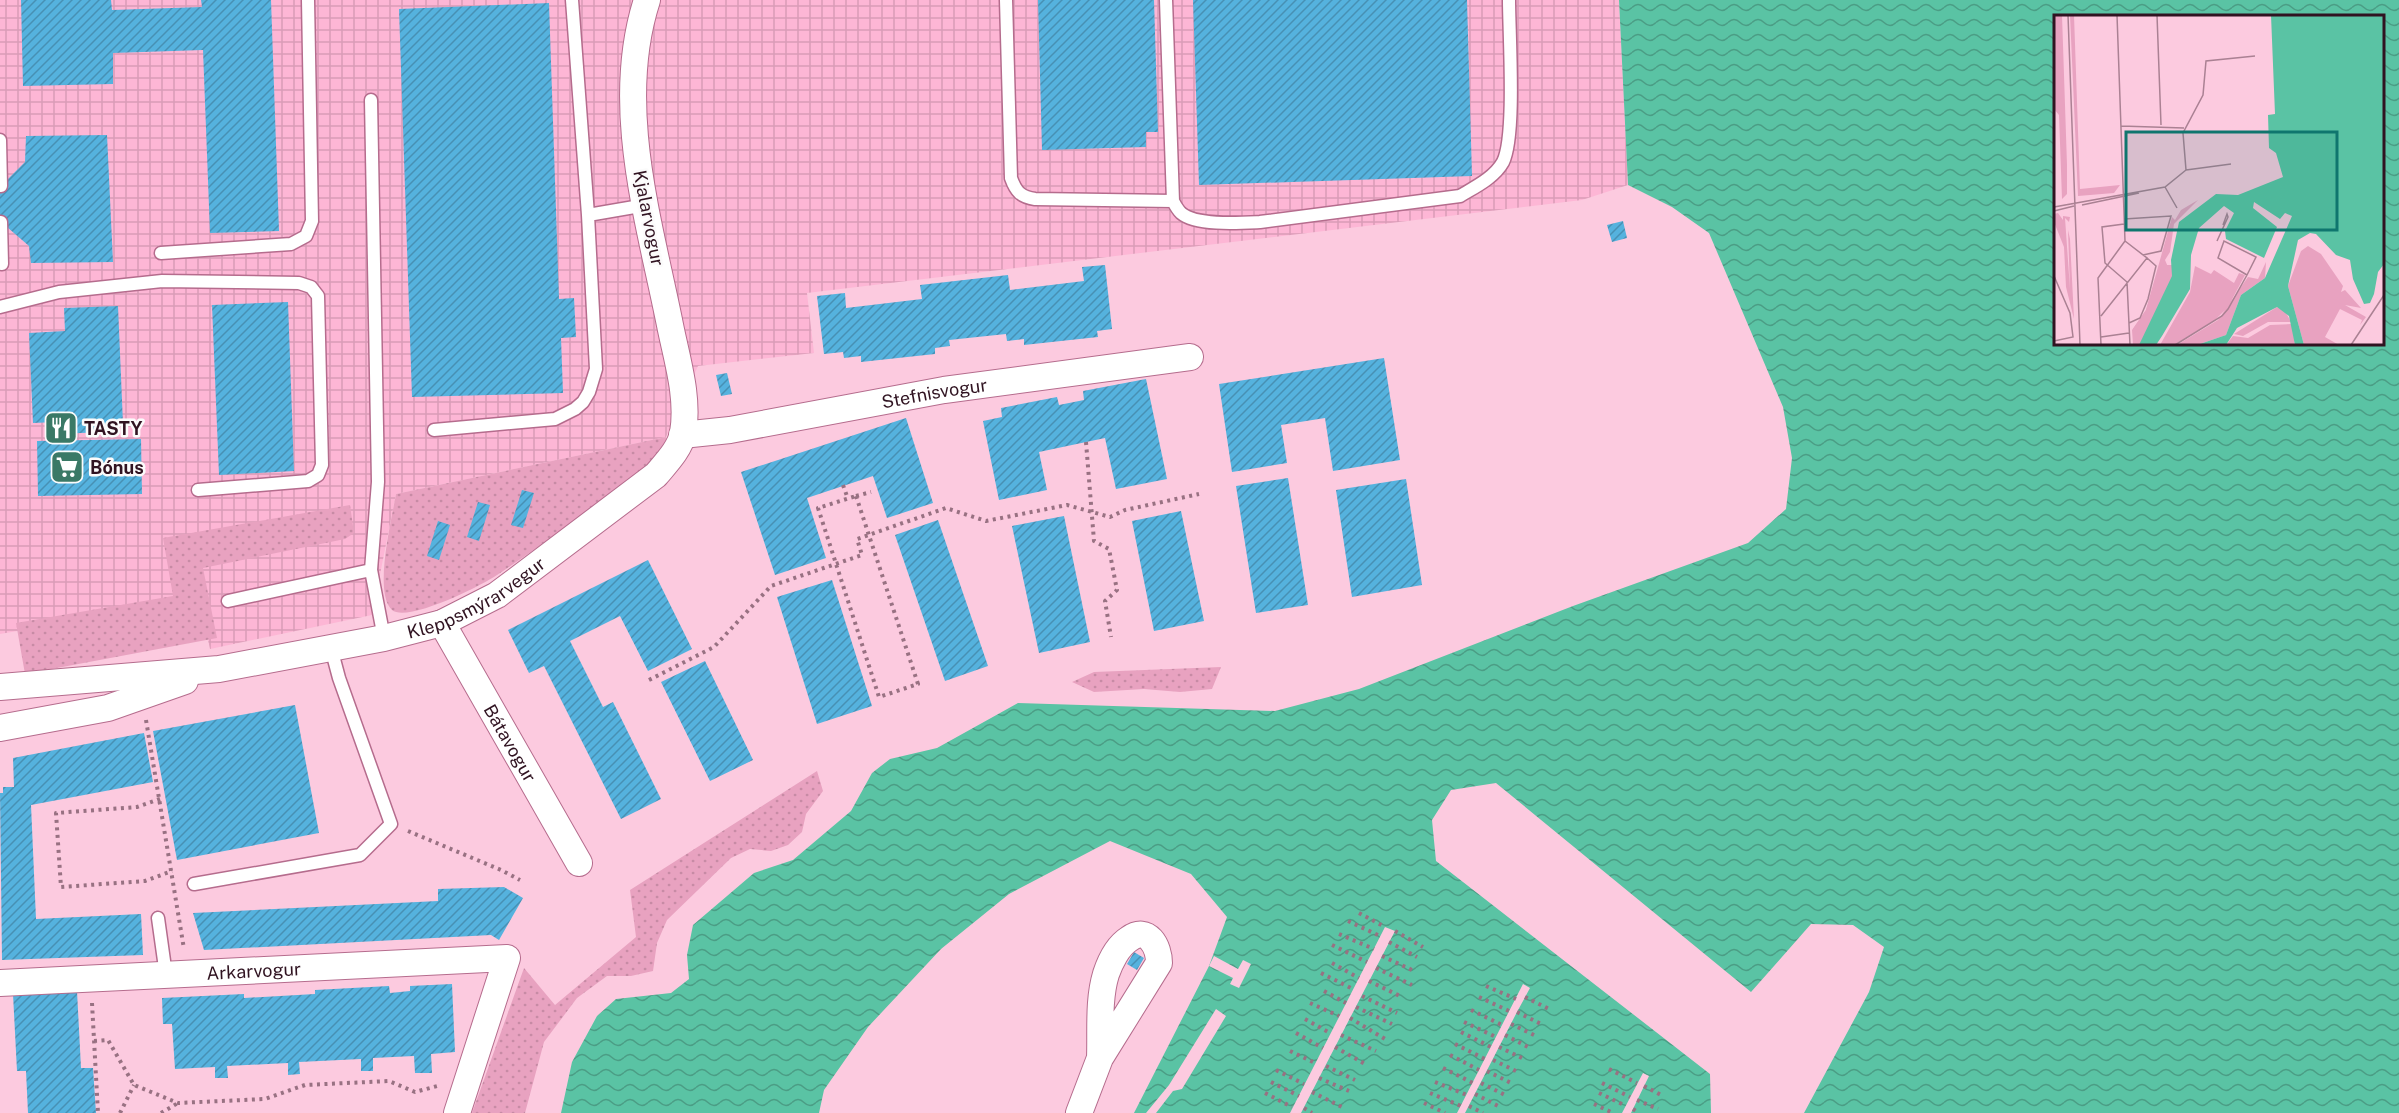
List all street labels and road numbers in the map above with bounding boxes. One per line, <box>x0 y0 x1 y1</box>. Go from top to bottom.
street label: Kjalarvogur <box>629 168 669 268</box>
street label: Stefnisvogur <box>880 374 989 412</box>
street label: Kleppsmýrarvegur <box>405 552 549 642</box>
street label: Bátavogur <box>480 700 541 785</box>
street label: Arkarvogur <box>206 958 301 983</box>

